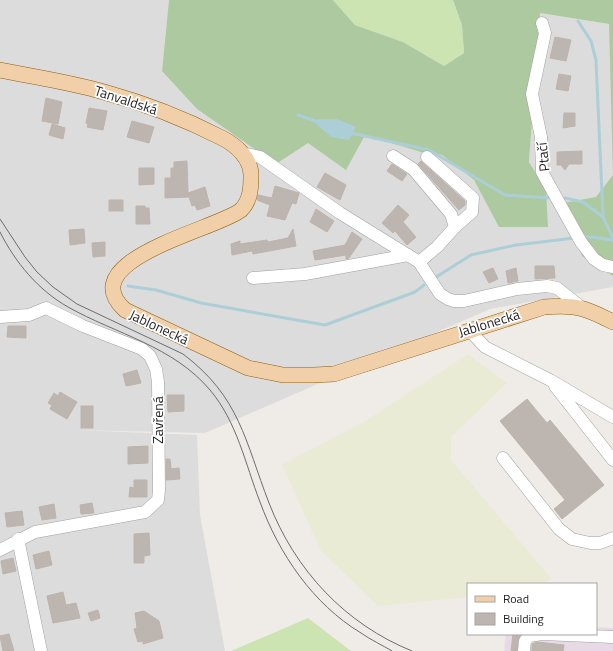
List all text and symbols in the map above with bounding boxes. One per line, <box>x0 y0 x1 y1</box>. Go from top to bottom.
street label: Tanvaldská <box>92 79 160 120</box>
street label: Ptačí <box>530 140 554 173</box>
street label: Jablonecká <box>455 303 522 342</box>
street label: Jablonecká <box>126 304 192 349</box>
street label: Zavřená <box>147 396 168 444</box>
legend <box>467 583 597 635</box>
text: Road <box>503 589 529 608</box>
text: Building <box>503 609 544 628</box>

